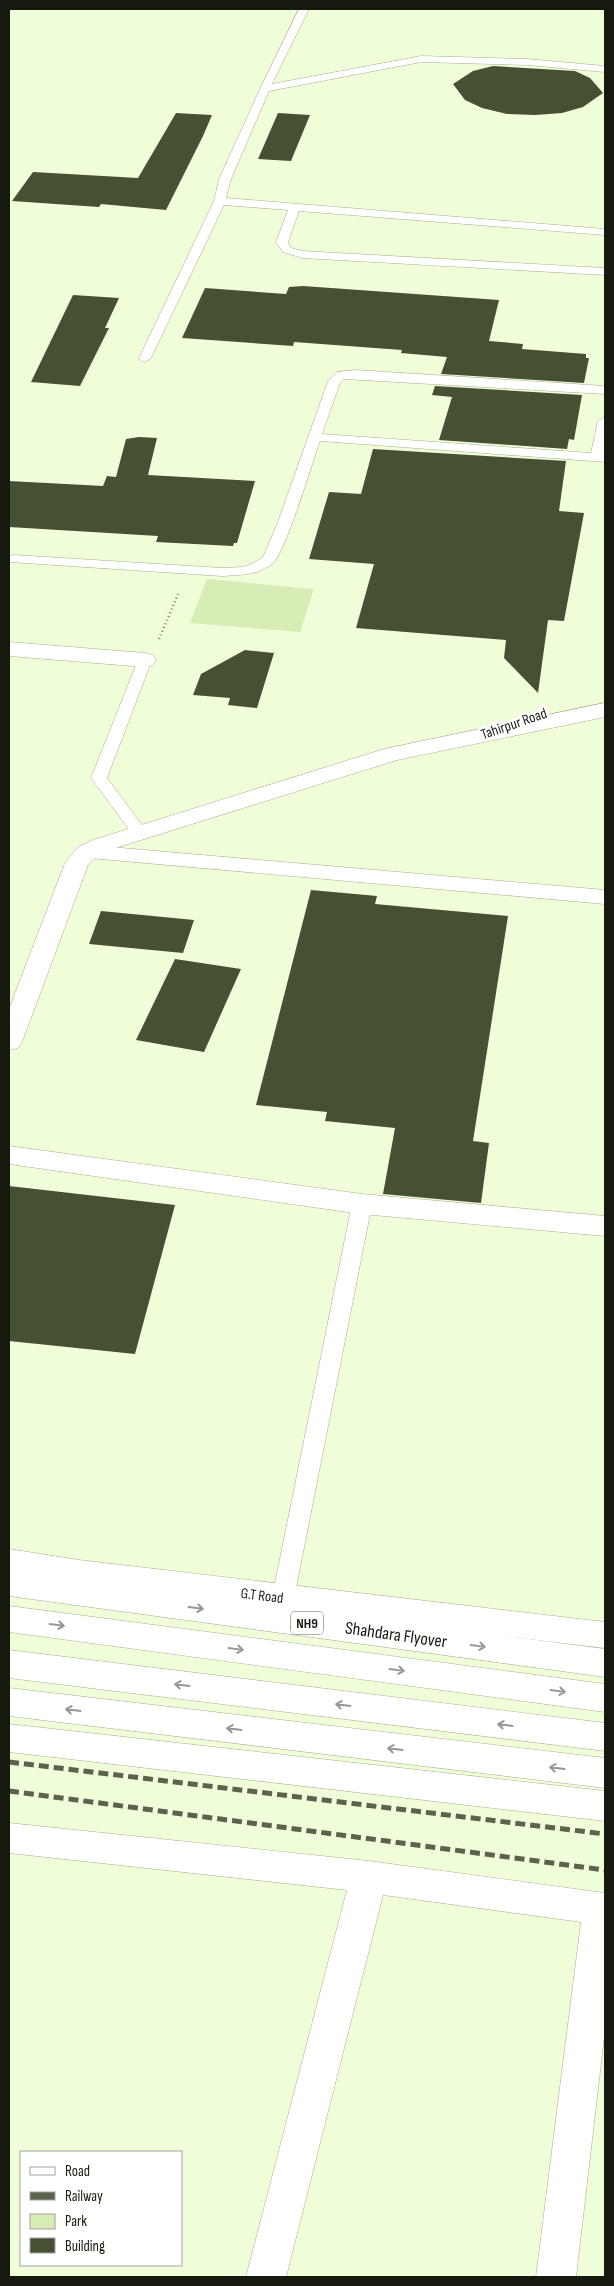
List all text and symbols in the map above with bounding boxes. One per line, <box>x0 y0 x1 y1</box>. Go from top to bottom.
street label: Tahirpur Road <box>478 704 550 744</box>
street label: G.T Road <box>240 1584 284 1608</box>
one-way arrow <box>187 1603 203 1613</box>
road number: NH9 <box>291 1612 323 1635</box>
street label: Shahdara Flyover <box>344 1617 448 1653</box>
one-way arrow <box>49 1620 65 1630</box>
one-way arrow <box>470 1641 486 1651</box>
one-way arrow <box>227 1644 243 1654</box>
one-way arrow <box>388 1665 404 1675</box>
one-way arrow <box>174 1680 190 1690</box>
one-way arrow <box>549 1686 565 1696</box>
one-way arrow <box>336 1700 352 1710</box>
one-way arrow <box>65 1705 81 1715</box>
one-way arrow <box>497 1720 513 1730</box>
one-way arrow <box>226 1724 242 1734</box>
one-way arrow <box>388 1744 404 1754</box>
one-way arrow <box>549 1763 565 1773</box>
legend <box>20 2151 182 2266</box>
text: Road <box>65 2162 90 2181</box>
text: Railway <box>65 2187 103 2206</box>
text: Park <box>65 2212 87 2231</box>
text: Building <box>65 2237 105 2256</box>

